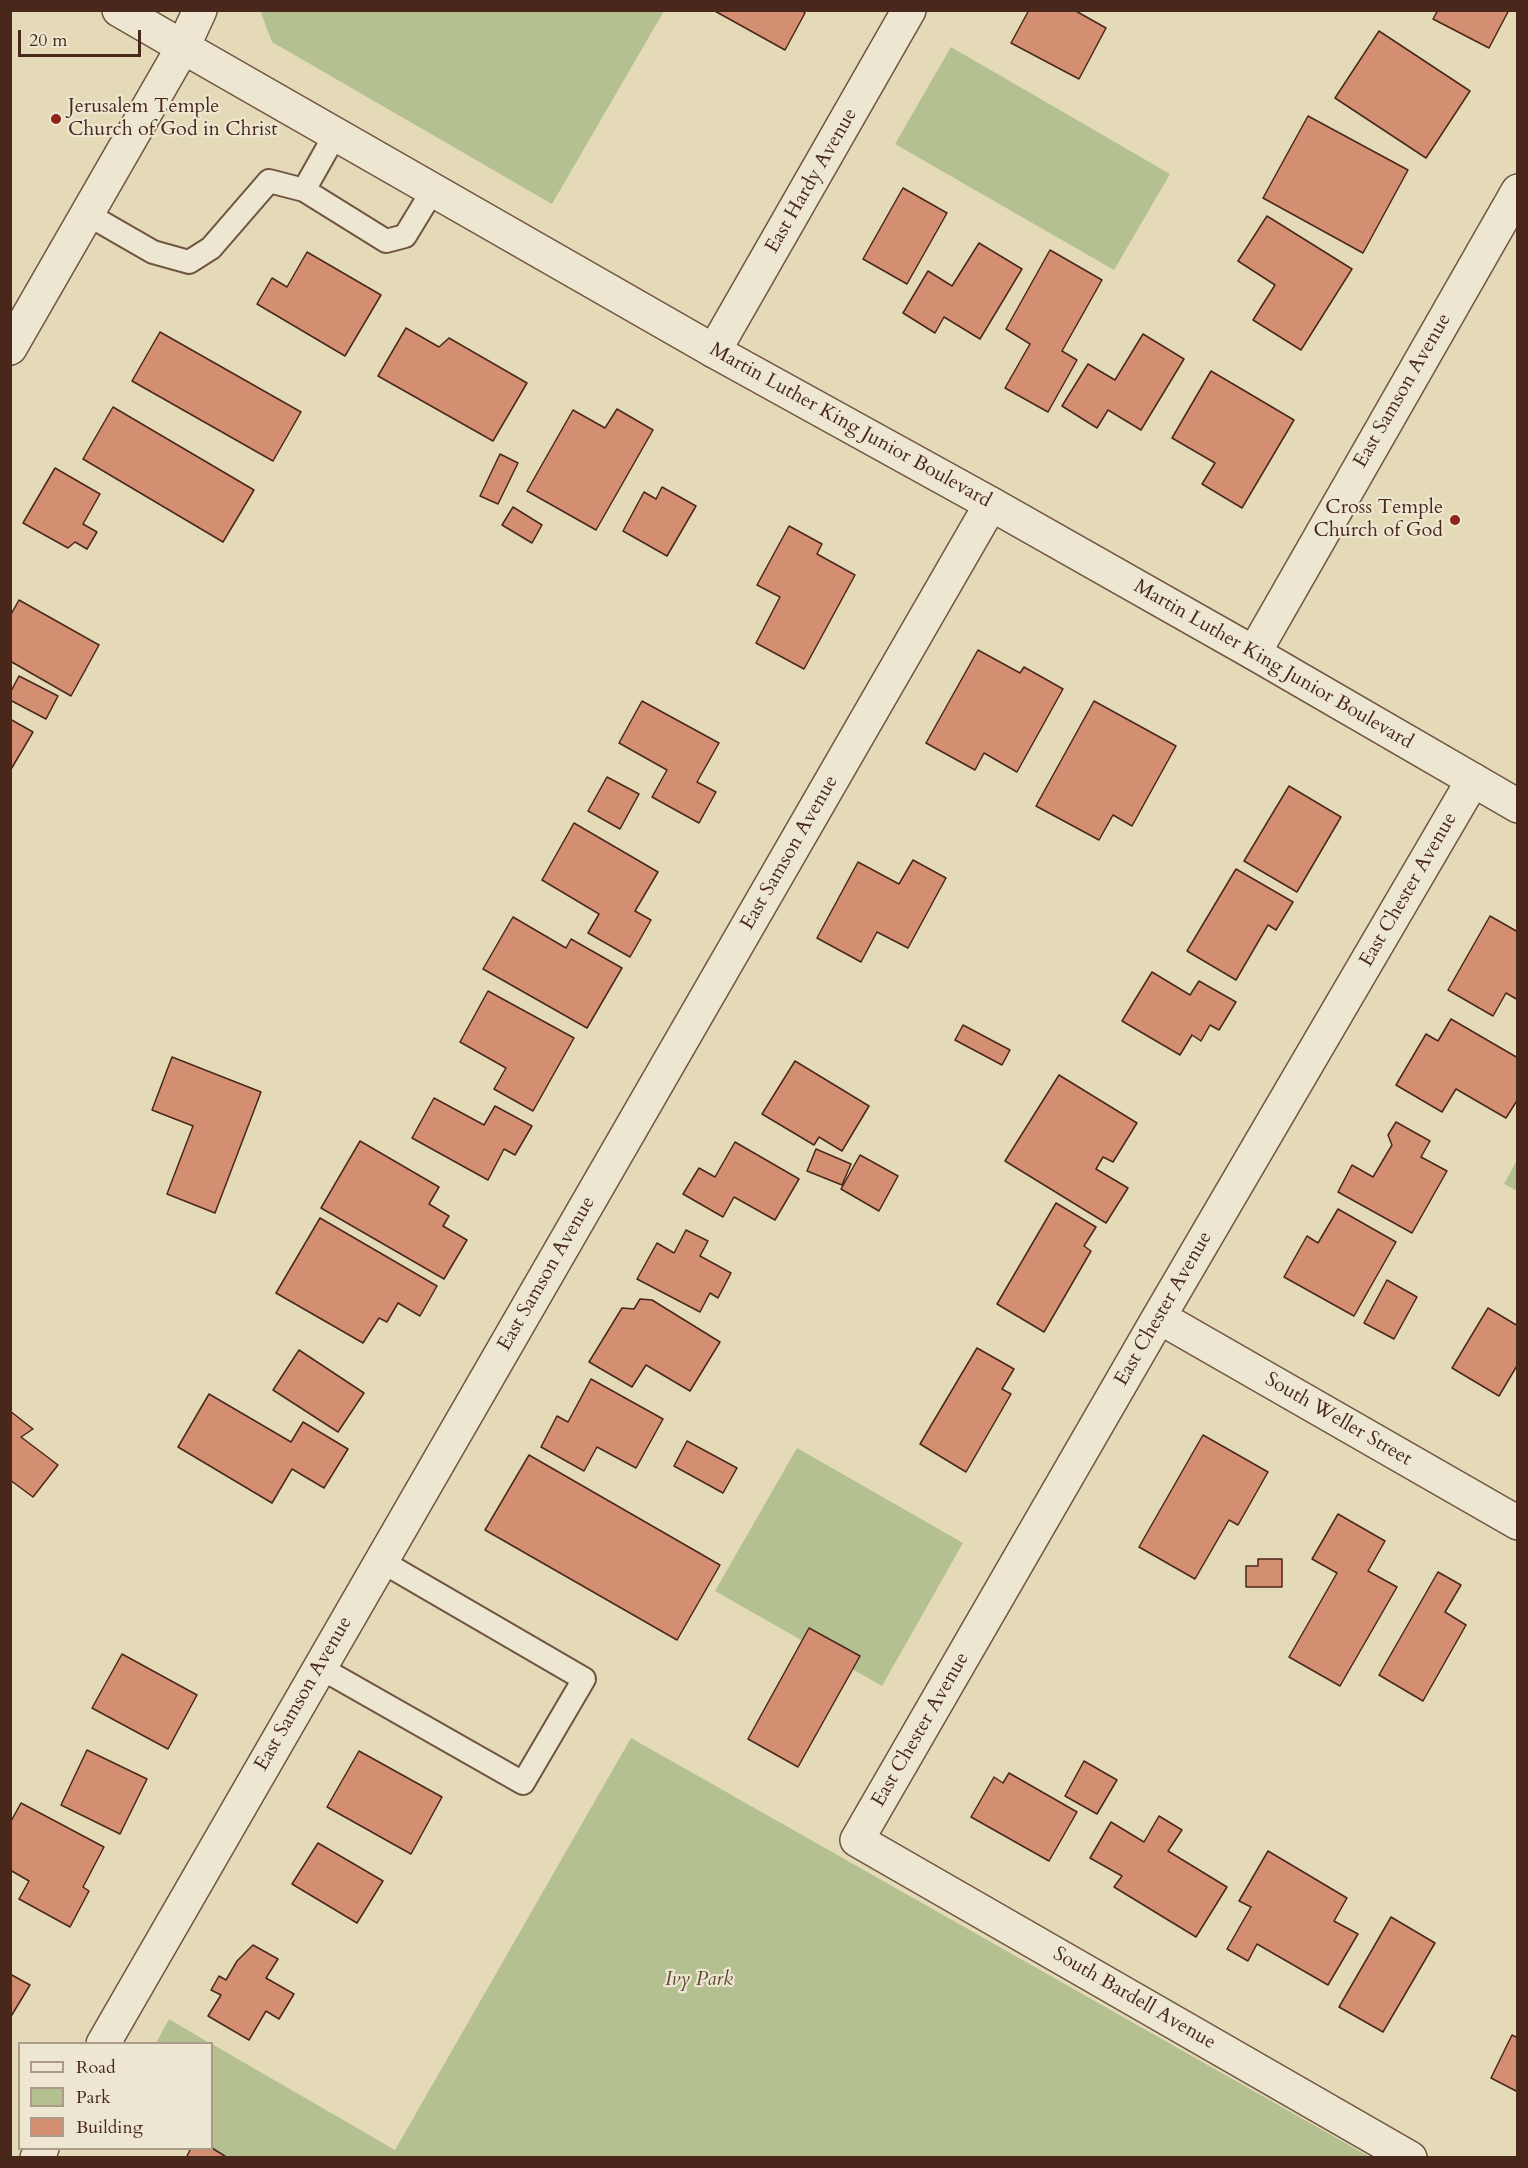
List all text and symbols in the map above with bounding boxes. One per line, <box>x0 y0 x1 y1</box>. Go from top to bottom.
scale bar <box>21 18 144 56</box>
text: 20 m <box>29 28 68 53</box>
place label: Jerusalem Temple Church of God in Christ <box>68 95 278 142</box>
street label: East Hardy Avenue <box>761 104 863 258</box>
marker: Jerusalem Temple Church of God in Christ <box>49 112 63 126</box>
street label: East Samson Avenue <box>1349 310 1457 472</box>
street label: Martin Luther King Junior Boulevard <box>705 338 995 514</box>
place label: Cross Temple Church of God <box>1313 496 1443 543</box>
marker: Cross Temple Church of God <box>1448 513 1462 527</box>
street label: Martin Luther King Junior Boulevard <box>1129 575 1417 755</box>
street label: East Samson Avenue <box>736 772 844 934</box>
street label: East Chester Avenue <box>1355 809 1463 971</box>
street label: East Samson Avenue <box>493 1193 601 1355</box>
street label: East Chester Avenue <box>1110 1228 1218 1390</box>
street label: South Weller Street <box>1260 1368 1416 1472</box>
street label: East Samson Avenue <box>250 1613 358 1775</box>
street label: East Chester Avenue <box>867 1649 975 1811</box>
street label: South Bardell Avenue <box>1048 1943 1220 2055</box>
park label: Ivy Park <box>665 1968 733 1992</box>
legend <box>18 2042 213 2150</box>
text: Road <box>76 2055 116 2080</box>
text: Park <box>76 2085 111 2110</box>
text: Building <box>76 2115 143 2140</box>

